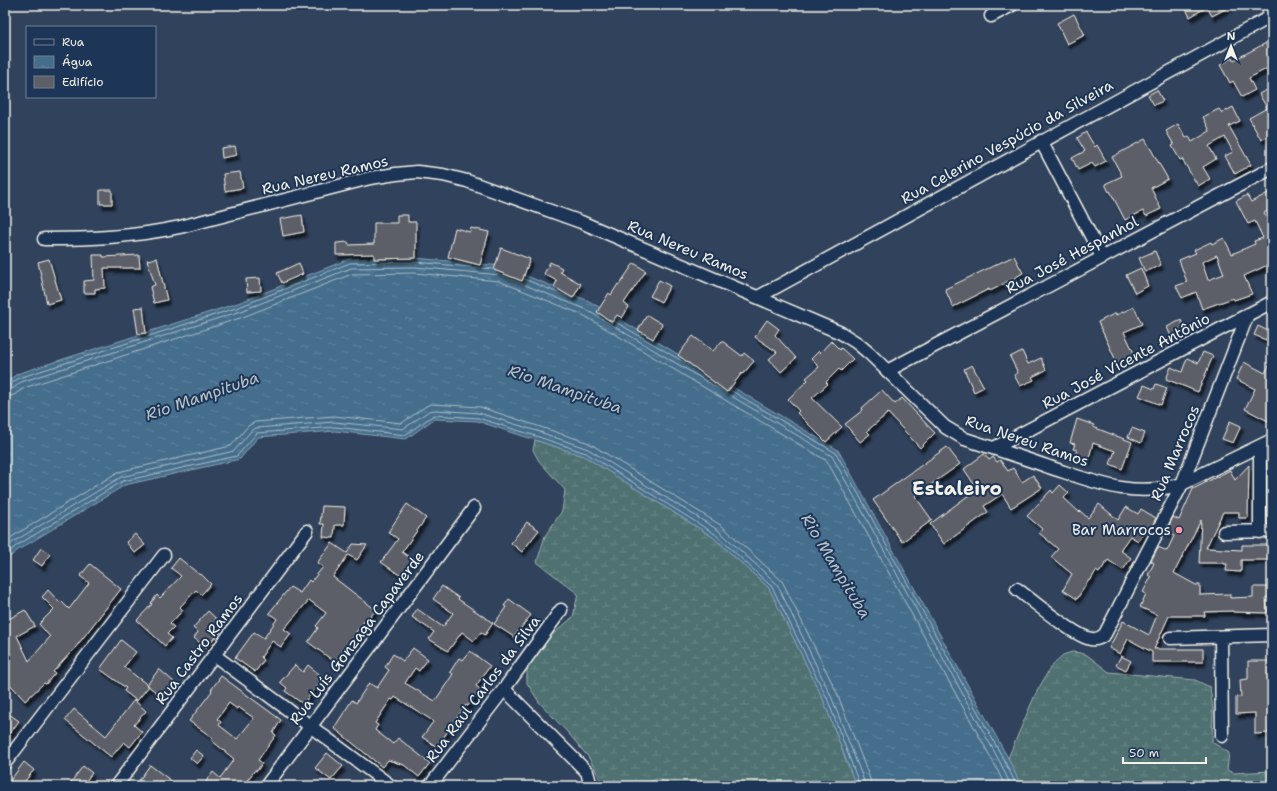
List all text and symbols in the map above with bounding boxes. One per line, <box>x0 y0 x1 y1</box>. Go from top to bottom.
legend <box>26 26 156 98</box>
north arrow <box>1211 26 1251 66</box>
text: N <box>1227 29 1236 44</box>
text: Rua <box>62 34 85 50</box>
text: Água <box>62 54 93 70</box>
text: Edifício <box>62 74 103 90</box>
street label: Rua Celerino Vespúcio da Silveira <box>897 75 1117 209</box>
street label: Rua Nereu Ramos <box>260 151 390 199</box>
street label: Rua José Hespanhol <box>1002 211 1142 298</box>
street label: Rua Nereu Ramos <box>625 216 751 284</box>
street label: Rua José Vicente Antônio <box>1039 308 1213 414</box>
water label: Rio Mampituba <box>505 360 625 418</box>
water label: Rio Mampituba <box>142 367 262 425</box>
street label: Rua Marrocos <box>1146 402 1204 504</box>
street label: Rua Nereu Ramos <box>963 410 1091 472</box>
district label: Estaleiro <box>912 476 1002 501</box>
water label: Rio Mampituba <box>796 510 876 622</box>
place label: Bar Marrocos <box>1072 520 1171 540</box>
marker: Bar Marrocos <box>1174 525 1184 535</box>
street label: Rua Luís Gonzaga Capaverde <box>285 547 429 729</box>
street label: Rua Castro Ramos <box>151 590 247 708</box>
street label: Rua Raul Carlos da Silva <box>421 611 545 766</box>
scale bar <box>1123 739 1206 765</box>
text: 50 m <box>1129 745 1159 761</box>

